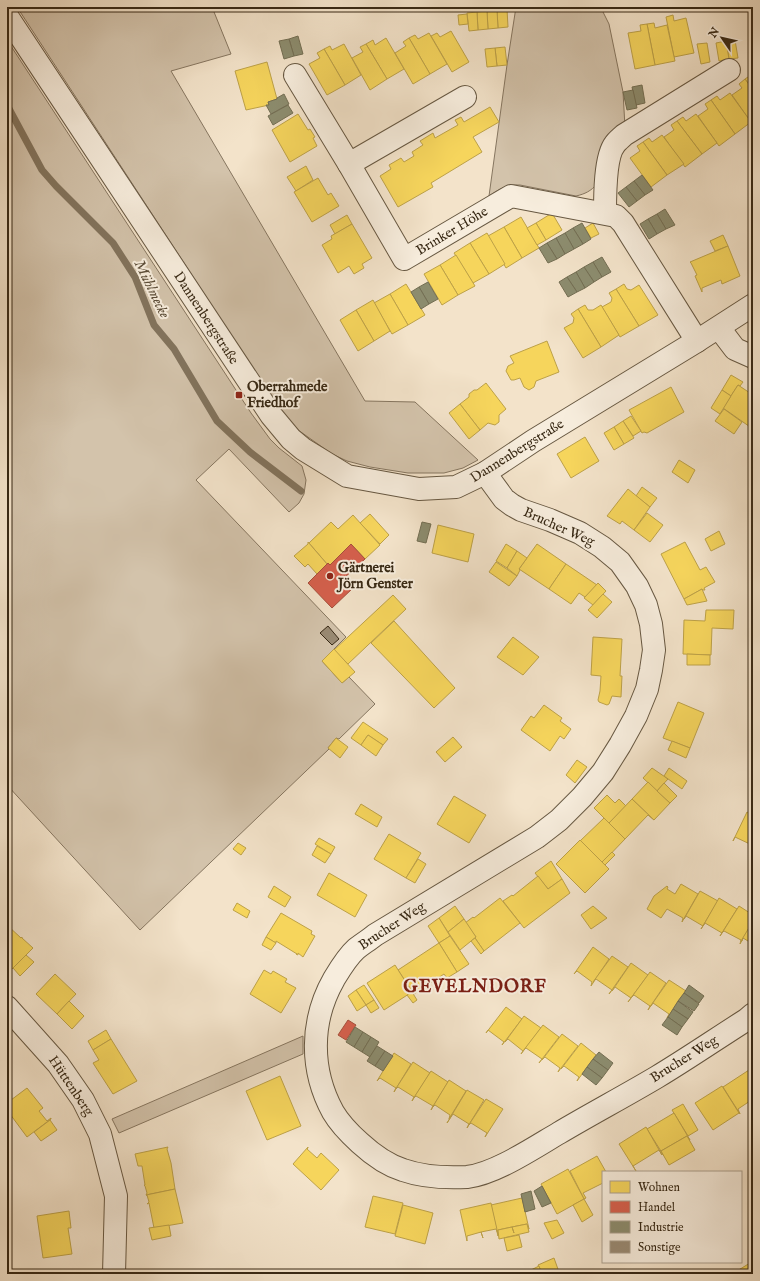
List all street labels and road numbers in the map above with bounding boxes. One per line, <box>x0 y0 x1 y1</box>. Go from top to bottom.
street label: Brinker Höhe <box>413 202 492 260</box>
street label: Dannenbergstraße <box>169 268 243 368</box>
street label: Dannenbergstraße <box>467 415 568 487</box>
street label: Brucher Weg <box>520 503 598 551</box>
street label: Brucher Weg <box>355 897 429 954</box>
street label: Brucher Weg <box>647 1031 721 1087</box>
street label: Hüttenberg <box>44 1052 98 1120</box>

